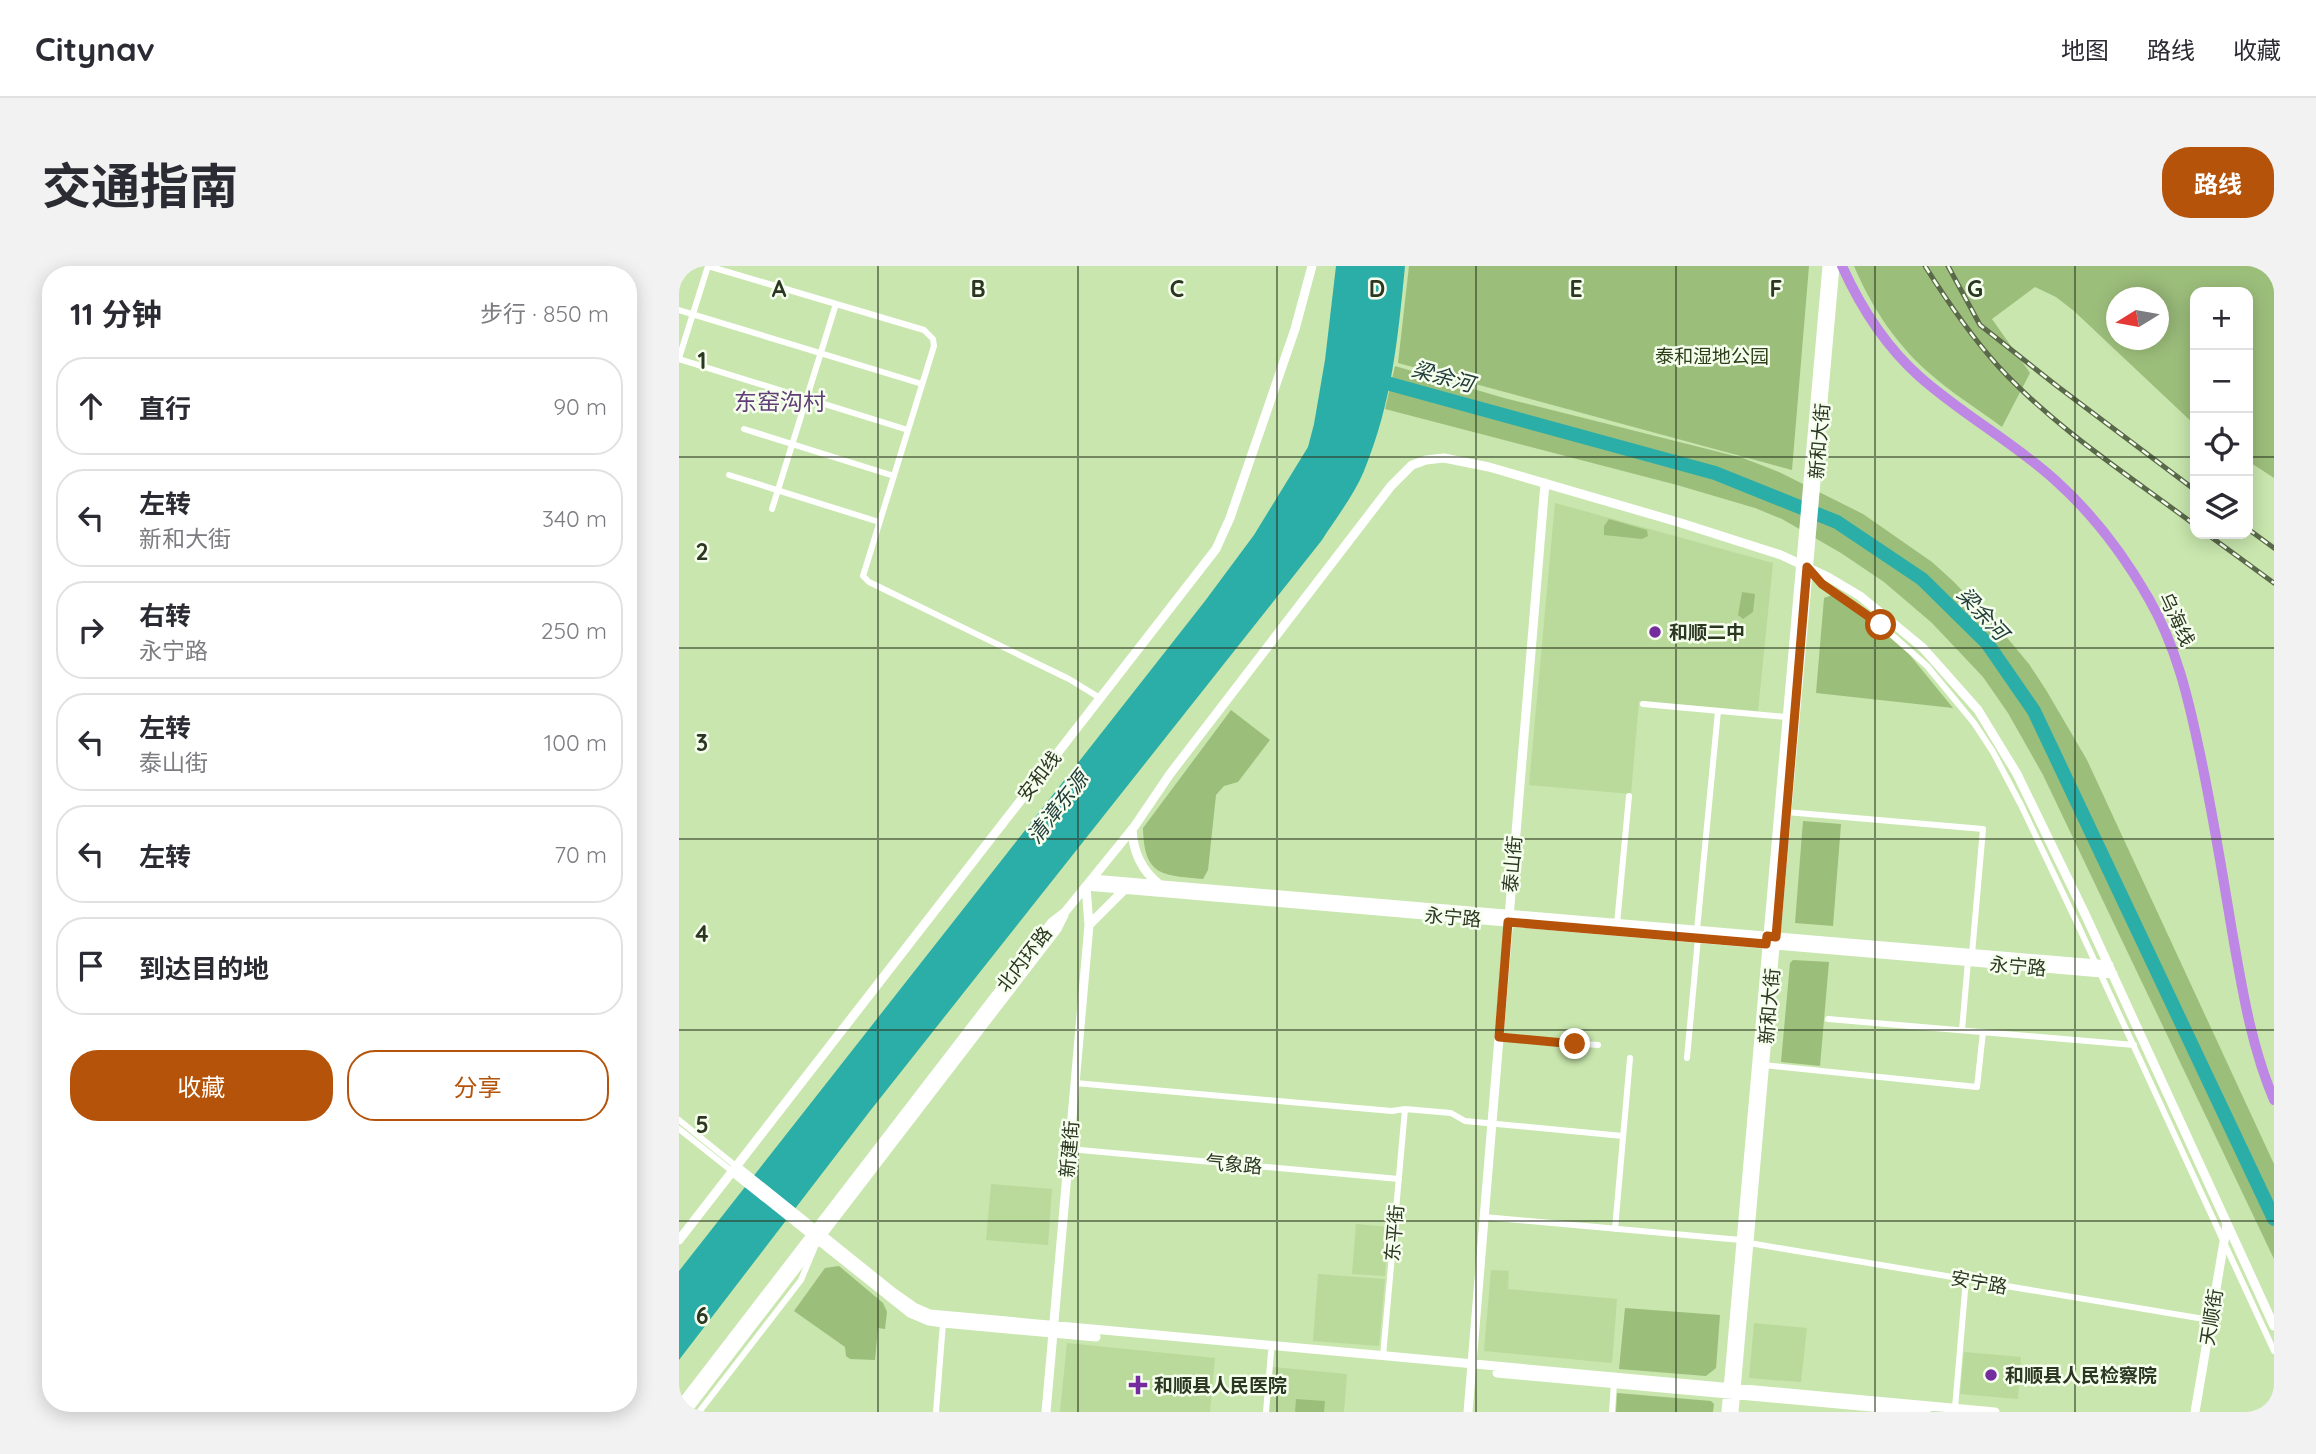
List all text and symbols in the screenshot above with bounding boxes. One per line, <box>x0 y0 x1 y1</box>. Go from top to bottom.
text: Citynav <box>35 28 155 69</box>
text: 地图 <box>2061 35 2109 65</box>
text: 路线 <box>2147 35 2195 65</box>
text: 收藏 <box>2233 35 2281 65</box>
button: 路线 <box>2162 147 2274 218</box>
text: 交通指南 <box>42 155 238 216</box>
text: A <box>772 274 787 303</box>
text: B <box>970 274 986 303</box>
text: C <box>1170 274 1184 303</box>
text: D <box>1369 274 1385 303</box>
text: E <box>1569 274 1583 303</box>
text: F <box>1770 274 1782 303</box>
text: G <box>1967 274 1983 303</box>
north arrow <box>2106 287 2169 350</box>
map controls <box>2190 287 2253 539</box>
button: + <box>2190 287 2253 350</box>
text: 11 分钟 <box>70 295 162 333</box>
text: 步行 · 850 m <box>480 299 609 328</box>
park label: 泰和湿地公园 <box>1655 344 1769 368</box>
text: 1 <box>698 346 706 375</box>
button: − <box>2190 350 2253 413</box>
water label: 梁余河 <box>1409 355 1481 398</box>
icon: ahead <box>72 387 110 425</box>
district label: 东窑沟村 <box>734 387 826 416</box>
text: 直行 <box>139 392 191 425</box>
text: 90 m <box>553 392 607 421</box>
street label: 新和大街 <box>1804 402 1834 480</box>
button: locate <box>2190 413 2253 476</box>
button: layers <box>2190 476 2253 539</box>
text: 左转 <box>139 487 191 520</box>
icon: left <box>72 499 110 537</box>
text: 340 m <box>542 504 607 533</box>
text: 新和大街 <box>139 524 231 553</box>
text: 2 <box>695 537 709 566</box>
water label: 梁余河 <box>1952 581 2017 648</box>
street label: 乌海线 <box>2154 588 2200 650</box>
text: 右转 <box>139 599 191 632</box>
route start <box>1865 609 1896 640</box>
icon: right <box>72 611 110 649</box>
text: 250 m <box>541 616 607 645</box>
place label: 和顺二中 <box>1669 620 1745 644</box>
marker: 和顺二中 <box>1647 624 1663 640</box>
text: 永宁路 <box>139 636 208 665</box>
text: 左转 <box>139 711 191 744</box>
icon: left <box>72 723 110 761</box>
text: 100 m <box>544 728 607 757</box>
text: 3 <box>696 728 708 757</box>
street label: 安和线 <box>1012 746 1066 806</box>
text: 泰山街 <box>139 748 208 777</box>
water label: 清漳东源 <box>1021 763 1096 848</box>
icon: left <box>72 835 110 873</box>
street label: 泰山街 <box>1498 835 1526 893</box>
text: 左转 <box>139 840 191 873</box>
text: 70 m <box>554 840 607 869</box>
street label: 永宁路 <box>1424 903 1482 931</box>
text: 4 <box>695 919 709 948</box>
street label: 北内环路 <box>991 922 1057 996</box>
icon: arrive <box>72 947 110 985</box>
text: 到达目的地 <box>139 952 269 985</box>
street label: 永宁路 <box>1989 952 2047 980</box>
street label: 新和大街 <box>1754 967 1784 1045</box>
route end <box>1559 1028 1590 1059</box>
button: 收藏 <box>70 1050 333 1121</box>
button: 分享 <box>347 1050 609 1121</box>
text: 5 <box>695 1110 709 1139</box>
street label: 新建街 <box>1055 1120 1083 1178</box>
street label: 气象路 <box>1205 1150 1263 1178</box>
street label: 东平街 <box>1380 1204 1408 1262</box>
street label: 安宁路 <box>1949 1265 2009 1299</box>
street label: 天顺街 <box>2195 1287 2227 1347</box>
text: 6 <box>696 1301 708 1330</box>
place label: 和顺县人民检察院 <box>2005 1363 2157 1387</box>
marker: 和顺县人民检察院 <box>1983 1367 1999 1383</box>
place label: 和顺县人民医院 <box>1154 1373 1287 1397</box>
marker: 和顺县人民医院 <box>1128 1375 1148 1395</box>

